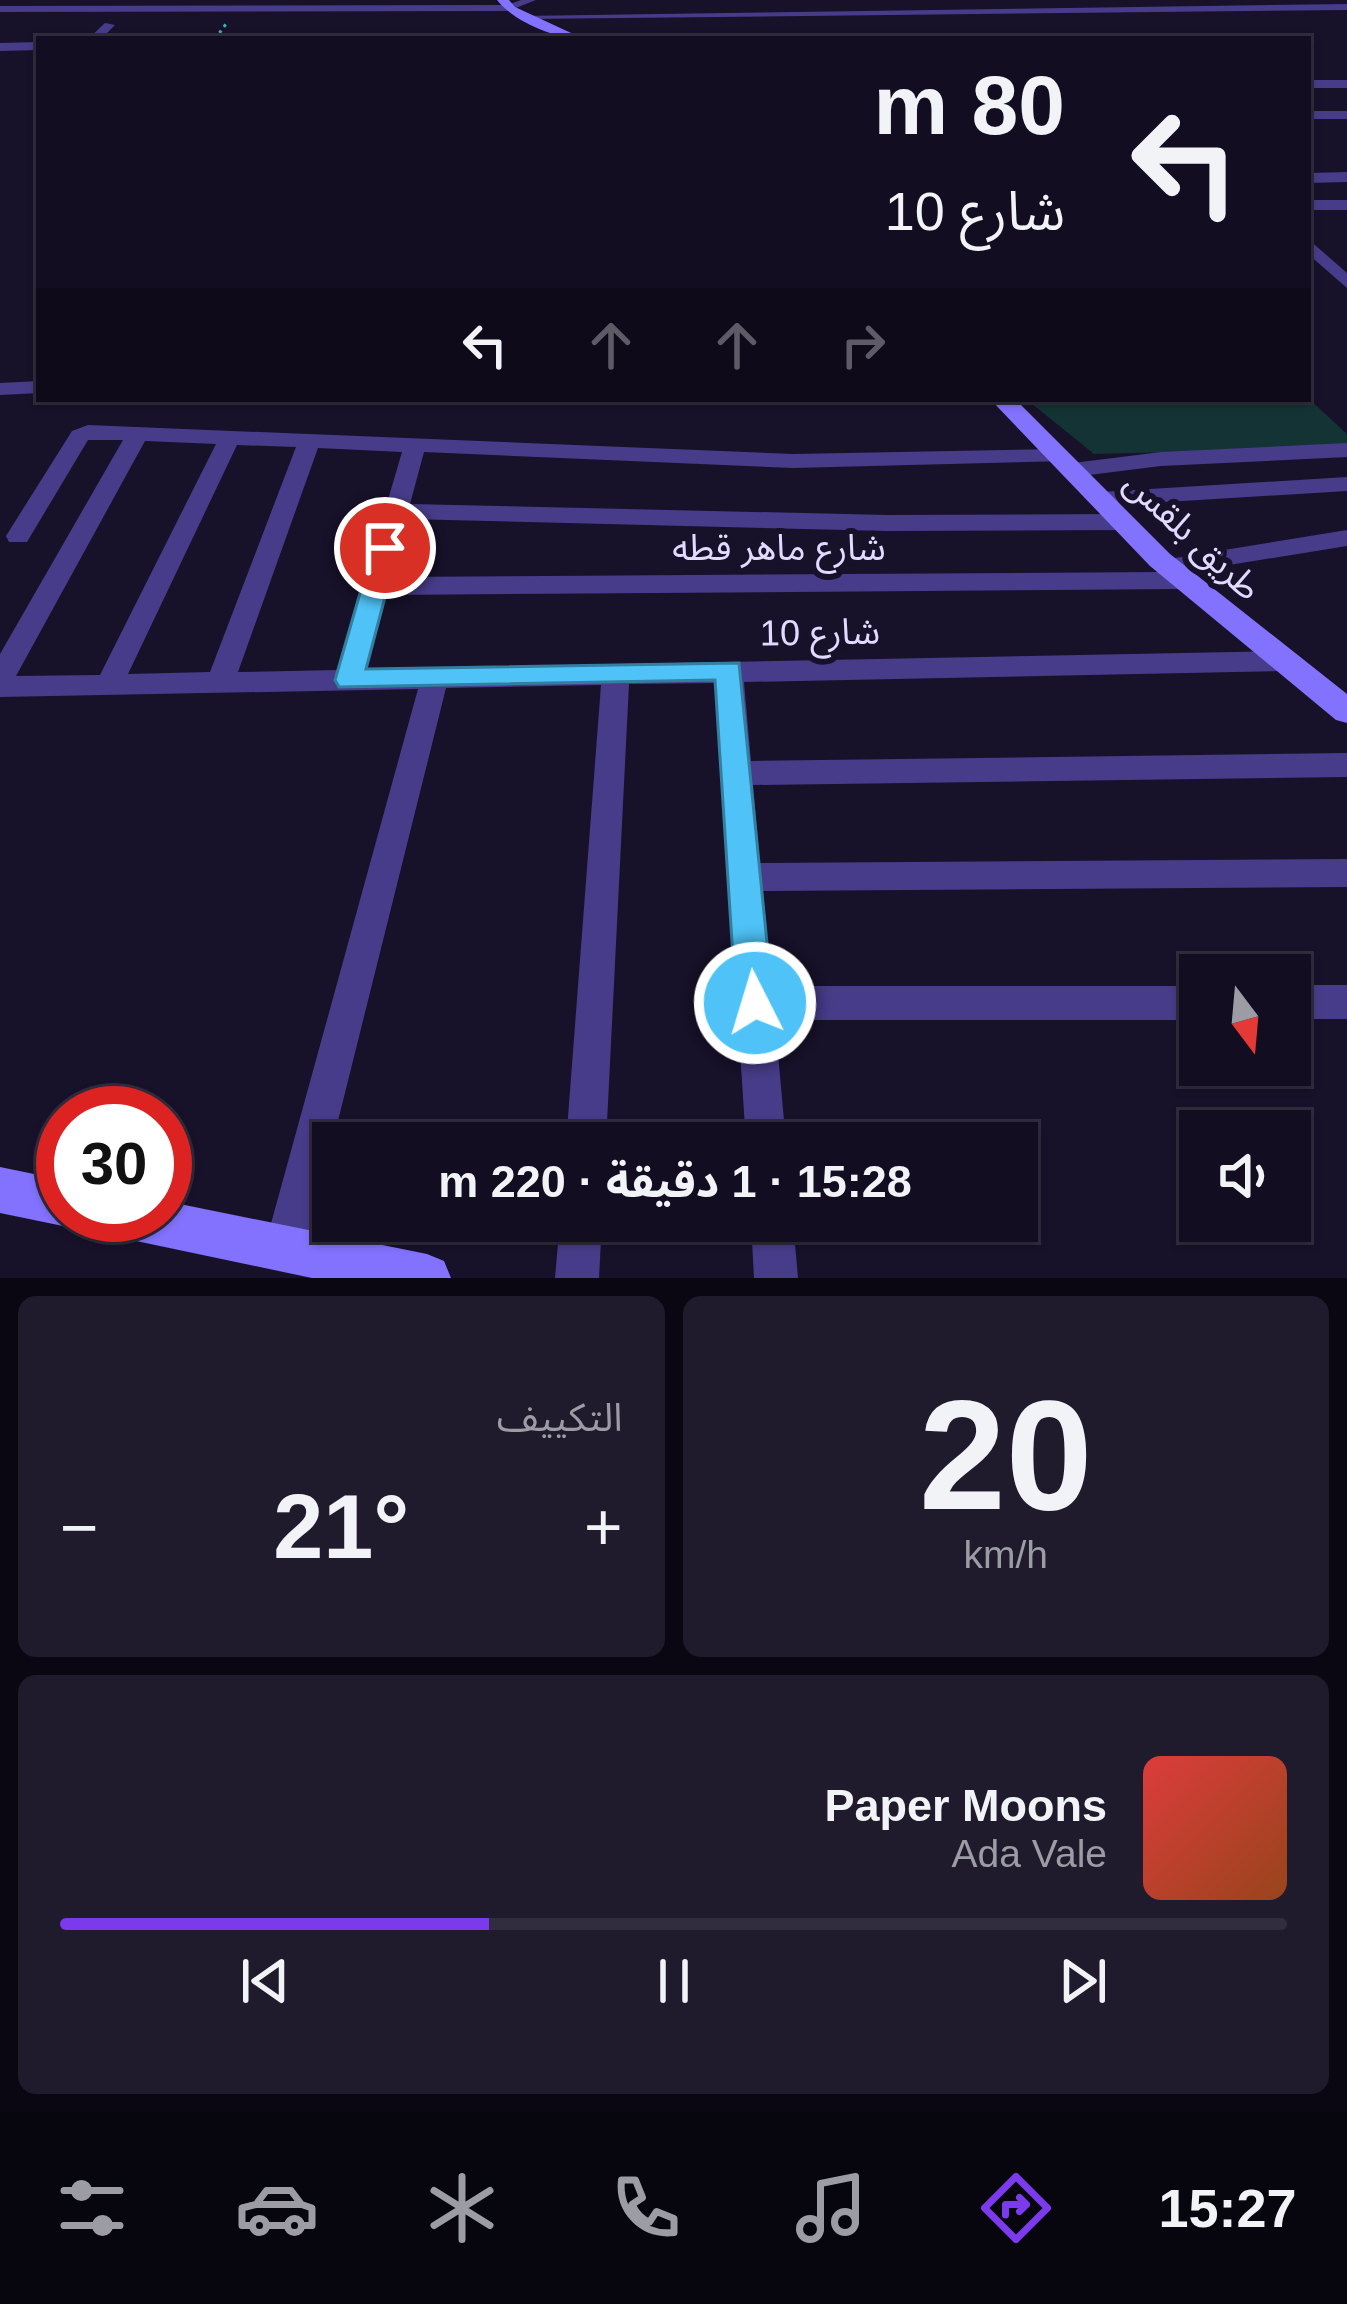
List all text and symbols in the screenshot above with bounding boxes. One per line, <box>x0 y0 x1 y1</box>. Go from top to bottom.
text: 80 m <box>874 58 1065 152</box>
icon: left <box>1107 84 1263 240</box>
text: شارع 10 <box>885 181 1065 241</box>
icon: left <box>452 312 518 378</box>
icon: ahead <box>578 312 644 378</box>
icon: ahead <box>704 312 770 378</box>
icon: right <box>830 312 896 378</box>
street label: طريق بلقس <box>1115 462 1270 610</box>
pin <box>334 497 436 599</box>
icon: arrive <box>352 515 418 581</box>
street label: شارع ماهر قطه <box>672 527 886 574</box>
street label: شارع 10 <box>760 610 881 660</box>
position arrow <box>692 940 818 1066</box>
north arrow <box>1179 954 1311 1086</box>
map controls <box>1179 954 1311 1242</box>
speed limit sign: 30 <box>36 1086 192 1242</box>
button: sound <box>1179 1110 1311 1242</box>
text: 15:28 · 1 دقيقة · 220 m <box>438 1156 912 1207</box>
text: 20 <box>919 1368 1093 1542</box>
text: التكييف <box>497 1396 623 1439</box>
text: 21° <box>273 1477 409 1577</box>
text: − <box>60 1490 99 1564</box>
text: + <box>584 1490 622 1564</box>
text: km/h <box>964 1533 1048 1576</box>
text: Paper Moons <box>824 1780 1107 1831</box>
text: Ada Vale <box>952 1832 1107 1875</box>
icon: previous <box>232 1948 298 2014</box>
icon: pause <box>641 1948 707 2014</box>
icon: next <box>1050 1948 1116 2014</box>
icon: filters <box>50 2166 134 2250</box>
icon: car <box>235 2166 319 2250</box>
icon: climate <box>420 2166 504 2250</box>
icon: phone <box>604 2166 688 2250</box>
icon: music <box>789 2166 873 2250</box>
icon: directions <box>974 2166 1058 2250</box>
text: 15:27 <box>1159 2178 1297 2238</box>

